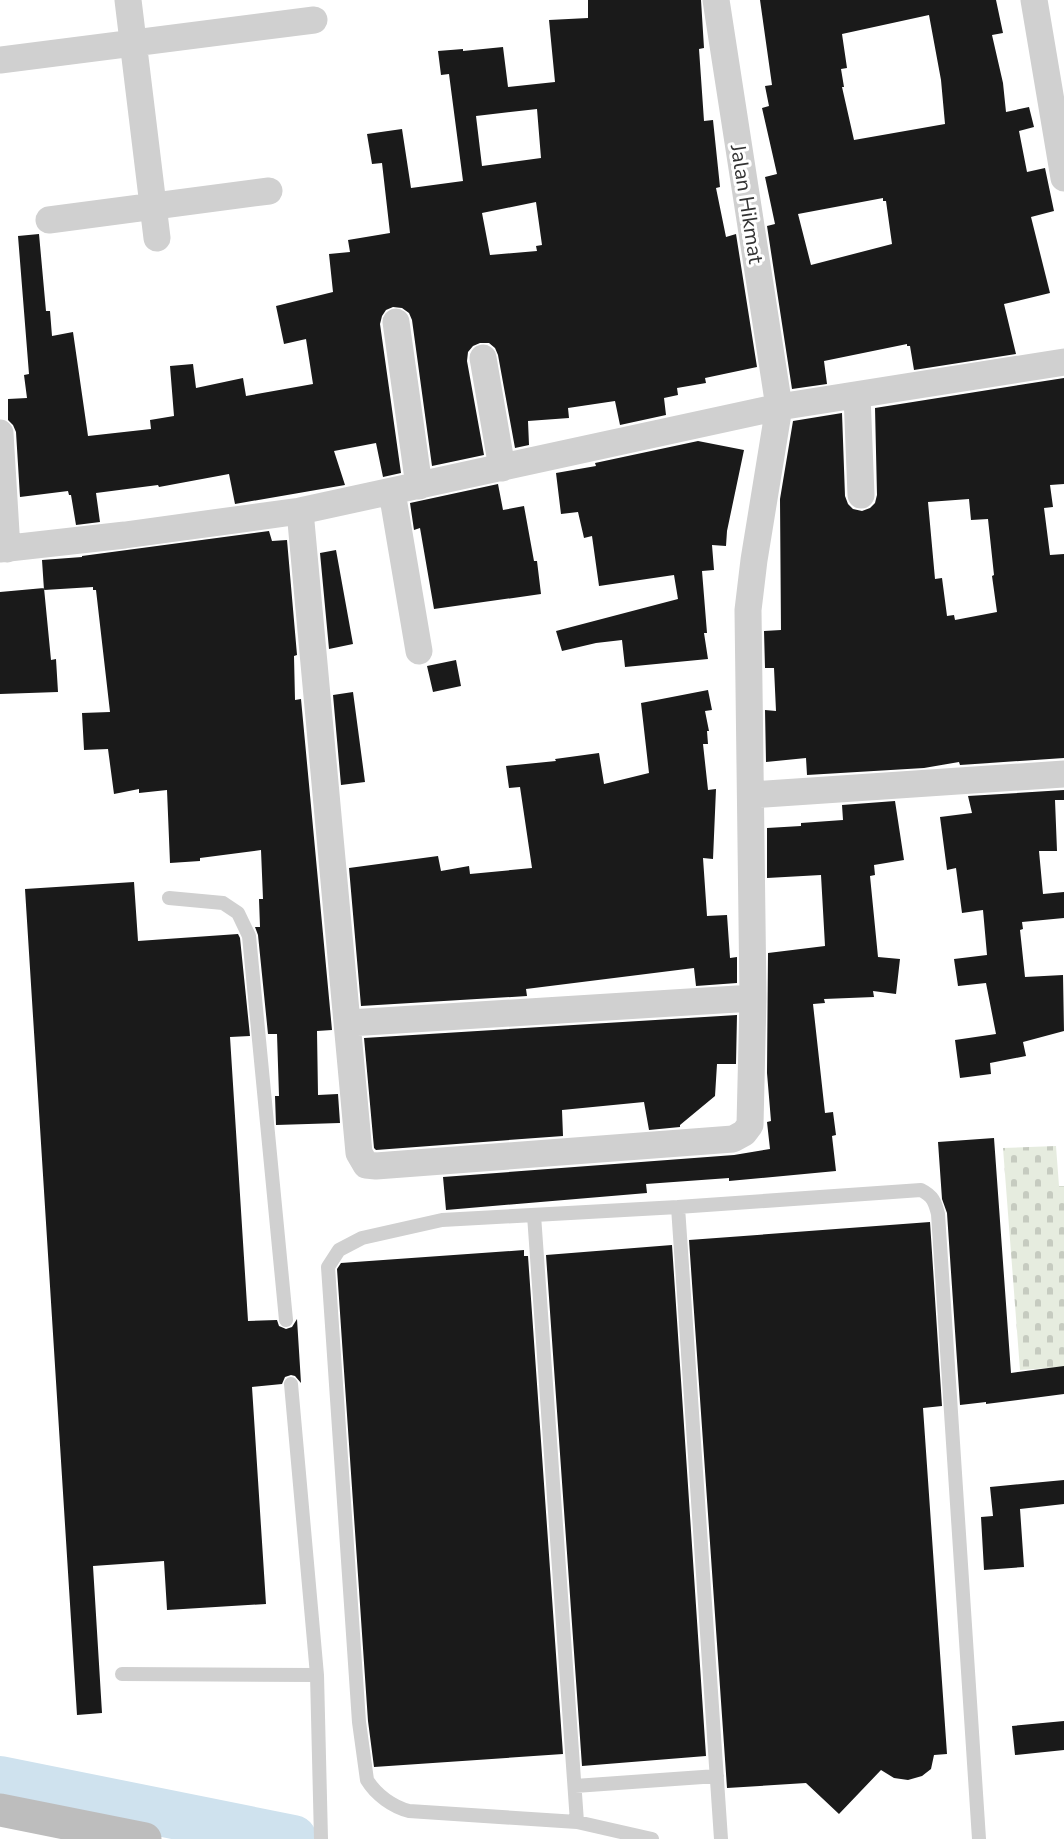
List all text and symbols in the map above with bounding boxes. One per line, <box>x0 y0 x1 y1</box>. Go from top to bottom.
street label: Jalan Hikmat <box>724 141 770 266</box>

